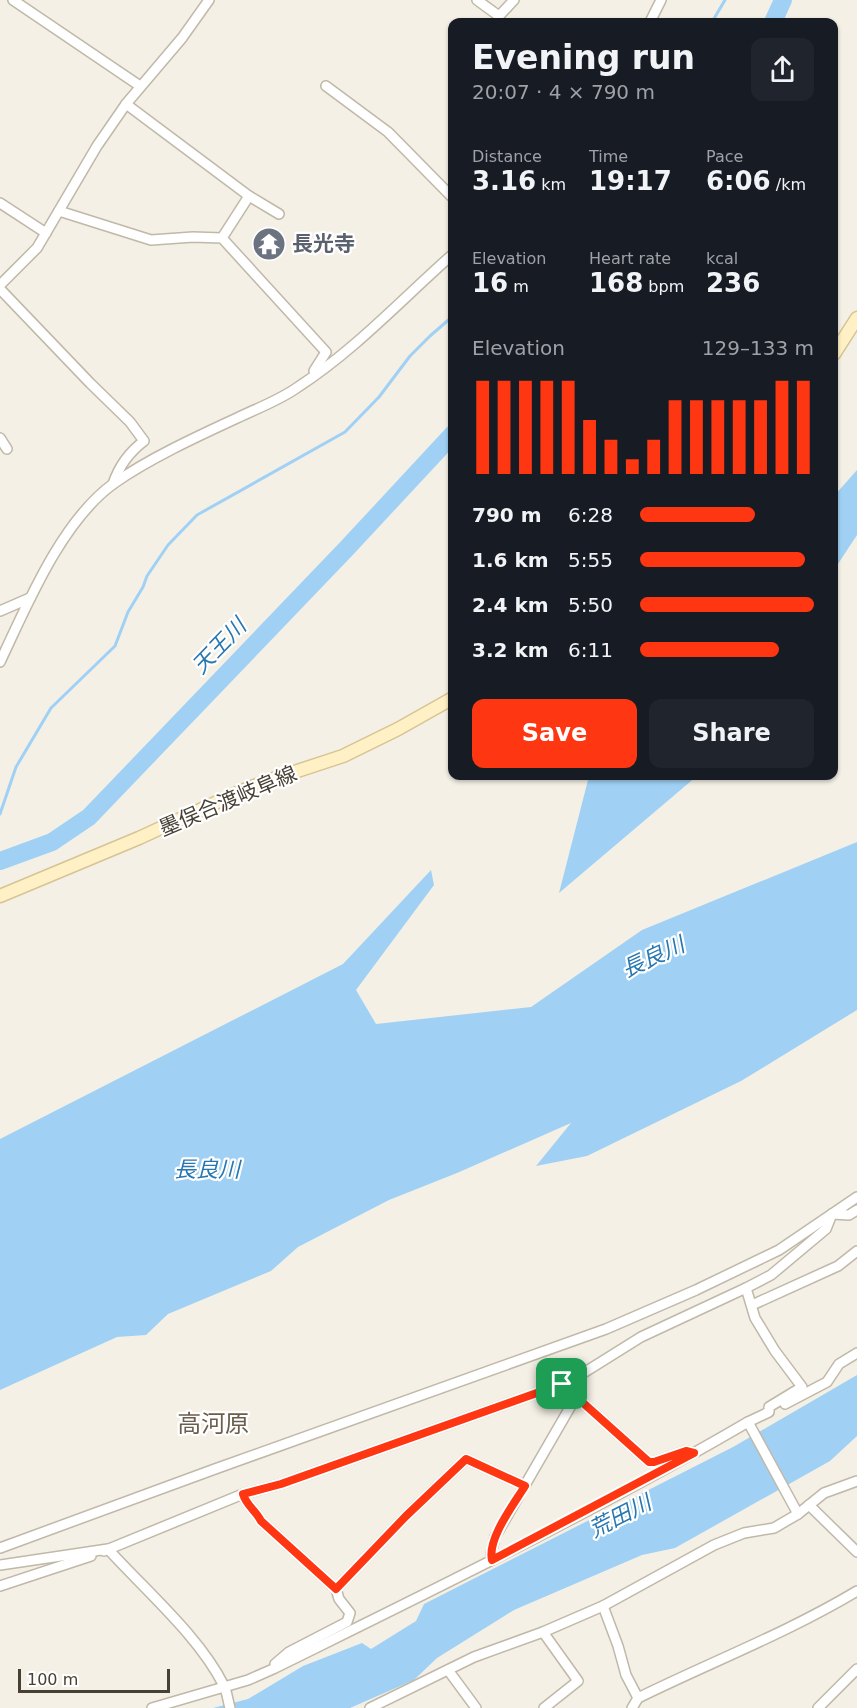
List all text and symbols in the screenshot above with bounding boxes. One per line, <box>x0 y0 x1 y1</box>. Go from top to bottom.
text: Evening run <box>472 38 695 77</box>
button: share <box>751 38 814 101</box>
text: 20:07 · 4 × 790 m <box>472 80 655 104</box>
text: Distance <box>472 147 542 166</box>
text: Time <box>589 147 628 166</box>
text: Pace <box>706 147 743 166</box>
text: 3.16 <box>472 166 536 196</box>
text: 19:17 <box>589 166 672 196</box>
text: 6:06 <box>706 166 771 196</box>
text: km <box>536 175 566 194</box>
text: /km <box>771 175 806 194</box>
temple icon: 長光寺 <box>251 226 287 262</box>
place label: 長光寺 <box>292 232 355 256</box>
text: Elevation <box>472 249 546 268</box>
text: Heart rate <box>589 249 671 268</box>
text: kcal <box>706 249 738 268</box>
text: 16 <box>472 268 508 298</box>
text: 168 <box>589 268 643 298</box>
text: 236 <box>706 268 760 298</box>
text: m <box>508 277 529 296</box>
text: bpm <box>643 277 684 296</box>
text: Elevation <box>472 336 565 360</box>
text: 129–133 m <box>702 336 814 360</box>
text: 790 m <box>472 503 542 527</box>
text: 6:28 <box>568 503 613 527</box>
text: 1.6 km <box>472 548 549 572</box>
text: 5:55 <box>568 548 613 572</box>
text: 2.4 km <box>472 593 549 617</box>
text: 5:50 <box>568 593 613 617</box>
water label: 天王川 <box>187 612 252 678</box>
text: 3.2 km <box>472 638 549 662</box>
text: 6:11 <box>568 638 613 662</box>
button: Save <box>472 699 637 768</box>
button: Share <box>649 699 814 768</box>
street label: 墨俣合渡岐阜線 <box>156 761 300 841</box>
water label: 長良川 <box>618 931 690 982</box>
water label: 長良川 <box>174 1157 242 1182</box>
pin <box>536 1358 587 1409</box>
icon: arrive <box>545 1367 578 1400</box>
district label: 高河原 <box>177 1410 249 1438</box>
water label: 荒田川 <box>585 1489 657 1542</box>
scale bar <box>18 1666 170 1694</box>
text: 100 m <box>27 1670 78 1689</box>

